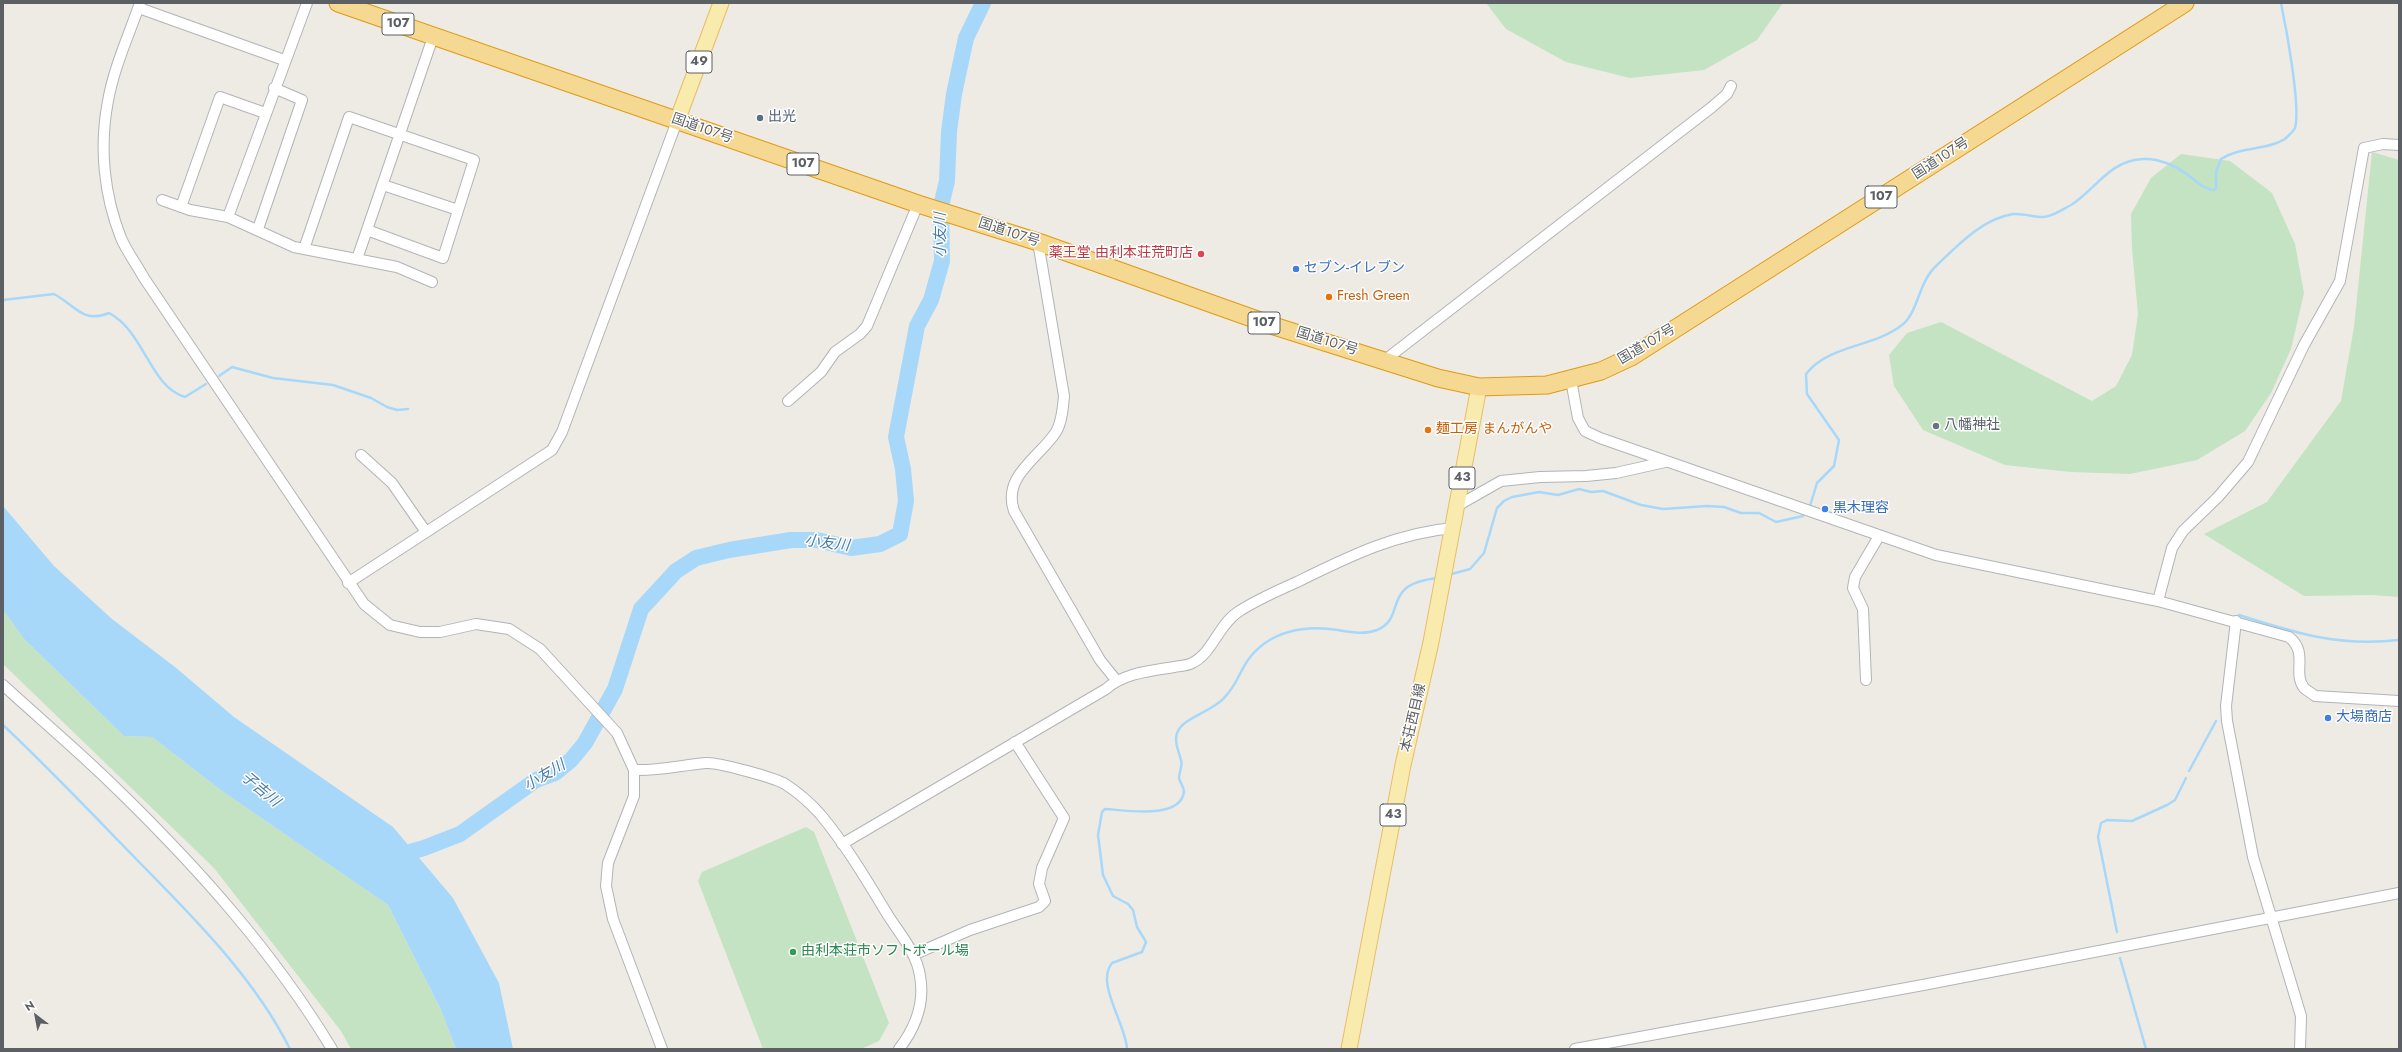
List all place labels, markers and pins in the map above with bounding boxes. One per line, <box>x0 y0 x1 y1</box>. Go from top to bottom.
place label: 出光 <box>768 110 796 126</box>
marker: 出光 <box>755 113 765 123</box>
place label: 薬王堂 由利本荘荒町店 <box>1049 246 1193 262</box>
marker: 薬王堂 由利本荘荒町店 <box>1196 249 1206 259</box>
place label: セブン-イレブン <box>1304 261 1405 277</box>
marker: セブン-イレブン <box>1291 264 1301 274</box>
place label: Fresh Green <box>1337 289 1410 305</box>
marker: Fresh Green <box>1324 292 1334 302</box>
place label: 八幡神社 <box>1944 418 2000 434</box>
marker: 八幡神社 <box>1931 421 1941 431</box>
place label: 麺工房 まんがんや <box>1436 422 1552 438</box>
marker: 麺工房 まんがんや <box>1423 425 1433 435</box>
place label: 黒木理容 <box>1833 501 1889 517</box>
marker: 黒木理容 <box>1820 504 1830 514</box>
place label: 大場商店 <box>2336 710 2392 726</box>
marker: 大場商店 <box>2323 713 2333 723</box>
place label: 由利本荘市ソフトボール場 <box>801 944 969 960</box>
marker: 由利本荘市ソフトボール場 <box>788 947 798 957</box>

